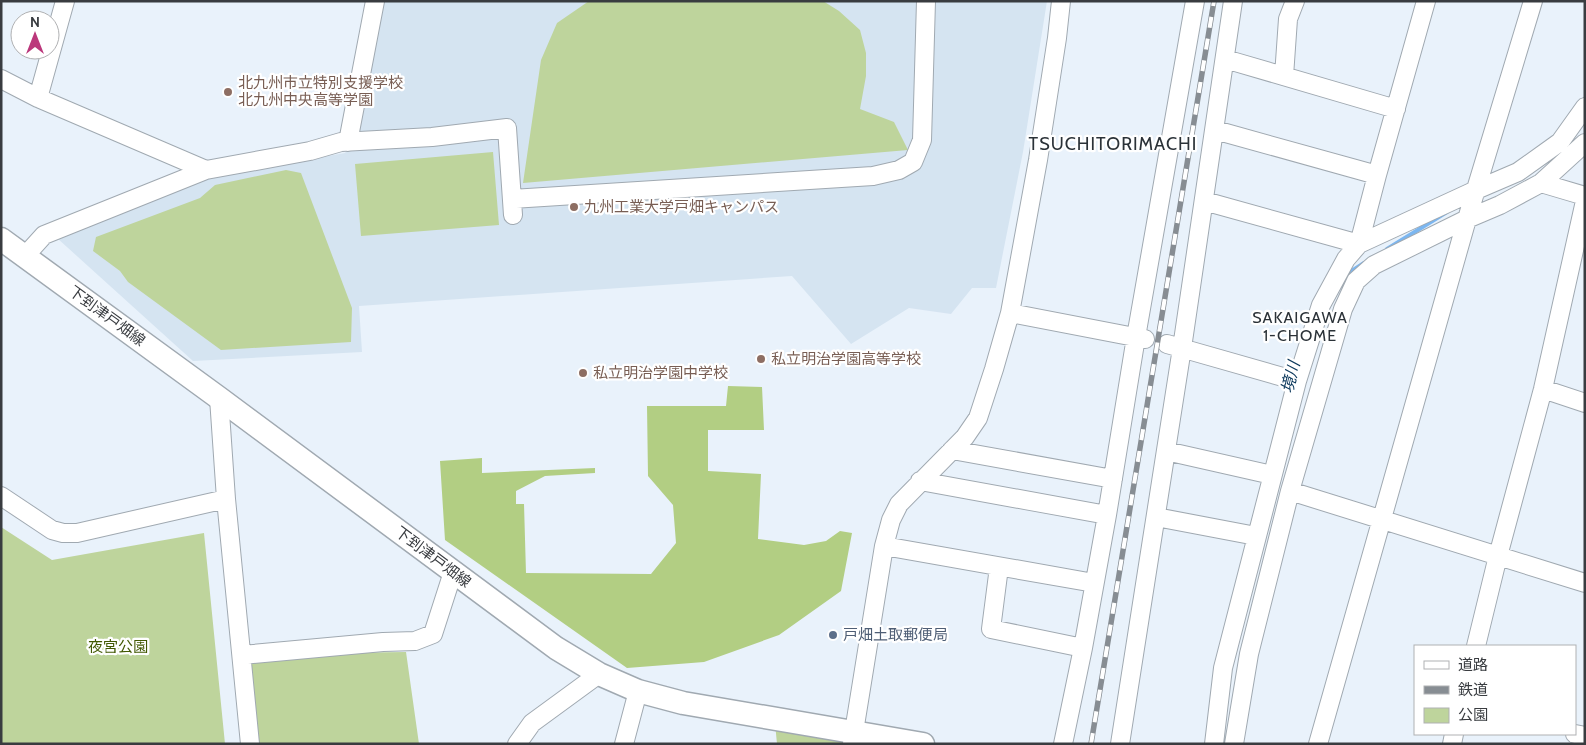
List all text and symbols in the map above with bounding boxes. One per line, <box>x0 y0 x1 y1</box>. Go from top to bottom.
north arrow <box>10 10 60 60</box>
text: N <box>30 13 40 31</box>
place label: 北九州市立特別支援学校 北九州中央高等学園 <box>238 74 403 109</box>
marker: 北九州市立特別支援学校 北九州中央高等学園 <box>222 86 234 98</box>
district label: TSUCHITORIMACHI <box>1029 133 1197 155</box>
place label: 九州工業大学戸畑キャンパス <box>584 198 779 216</box>
marker: 九州工業大学戸畑キャンパス <box>568 201 580 213</box>
street label: 下到津戸畑線 <box>65 282 149 350</box>
district label: SAKAIGAWA 1-CHOME <box>1252 308 1348 345</box>
place label: 私立明治学園高等学校 <box>771 350 921 368</box>
marker: 私立明治学園高等学校 <box>755 353 767 365</box>
water label: 境川 <box>1277 357 1304 395</box>
place label: 私立明治学園中学校 <box>593 364 728 382</box>
marker: 私立明治学園中学校 <box>577 367 589 379</box>
street label: 下到津戸畑線 <box>392 523 474 591</box>
place label: 戸畑土取郵便局 <box>843 626 948 644</box>
marker: 戸畑土取郵便局 <box>827 629 839 641</box>
park label: 夜宮公園 <box>88 638 148 656</box>
legend <box>1414 645 1576 735</box>
text: 道路 <box>1458 656 1488 674</box>
text: 鉄道 <box>1458 681 1488 699</box>
text: 公園 <box>1458 706 1488 724</box>

